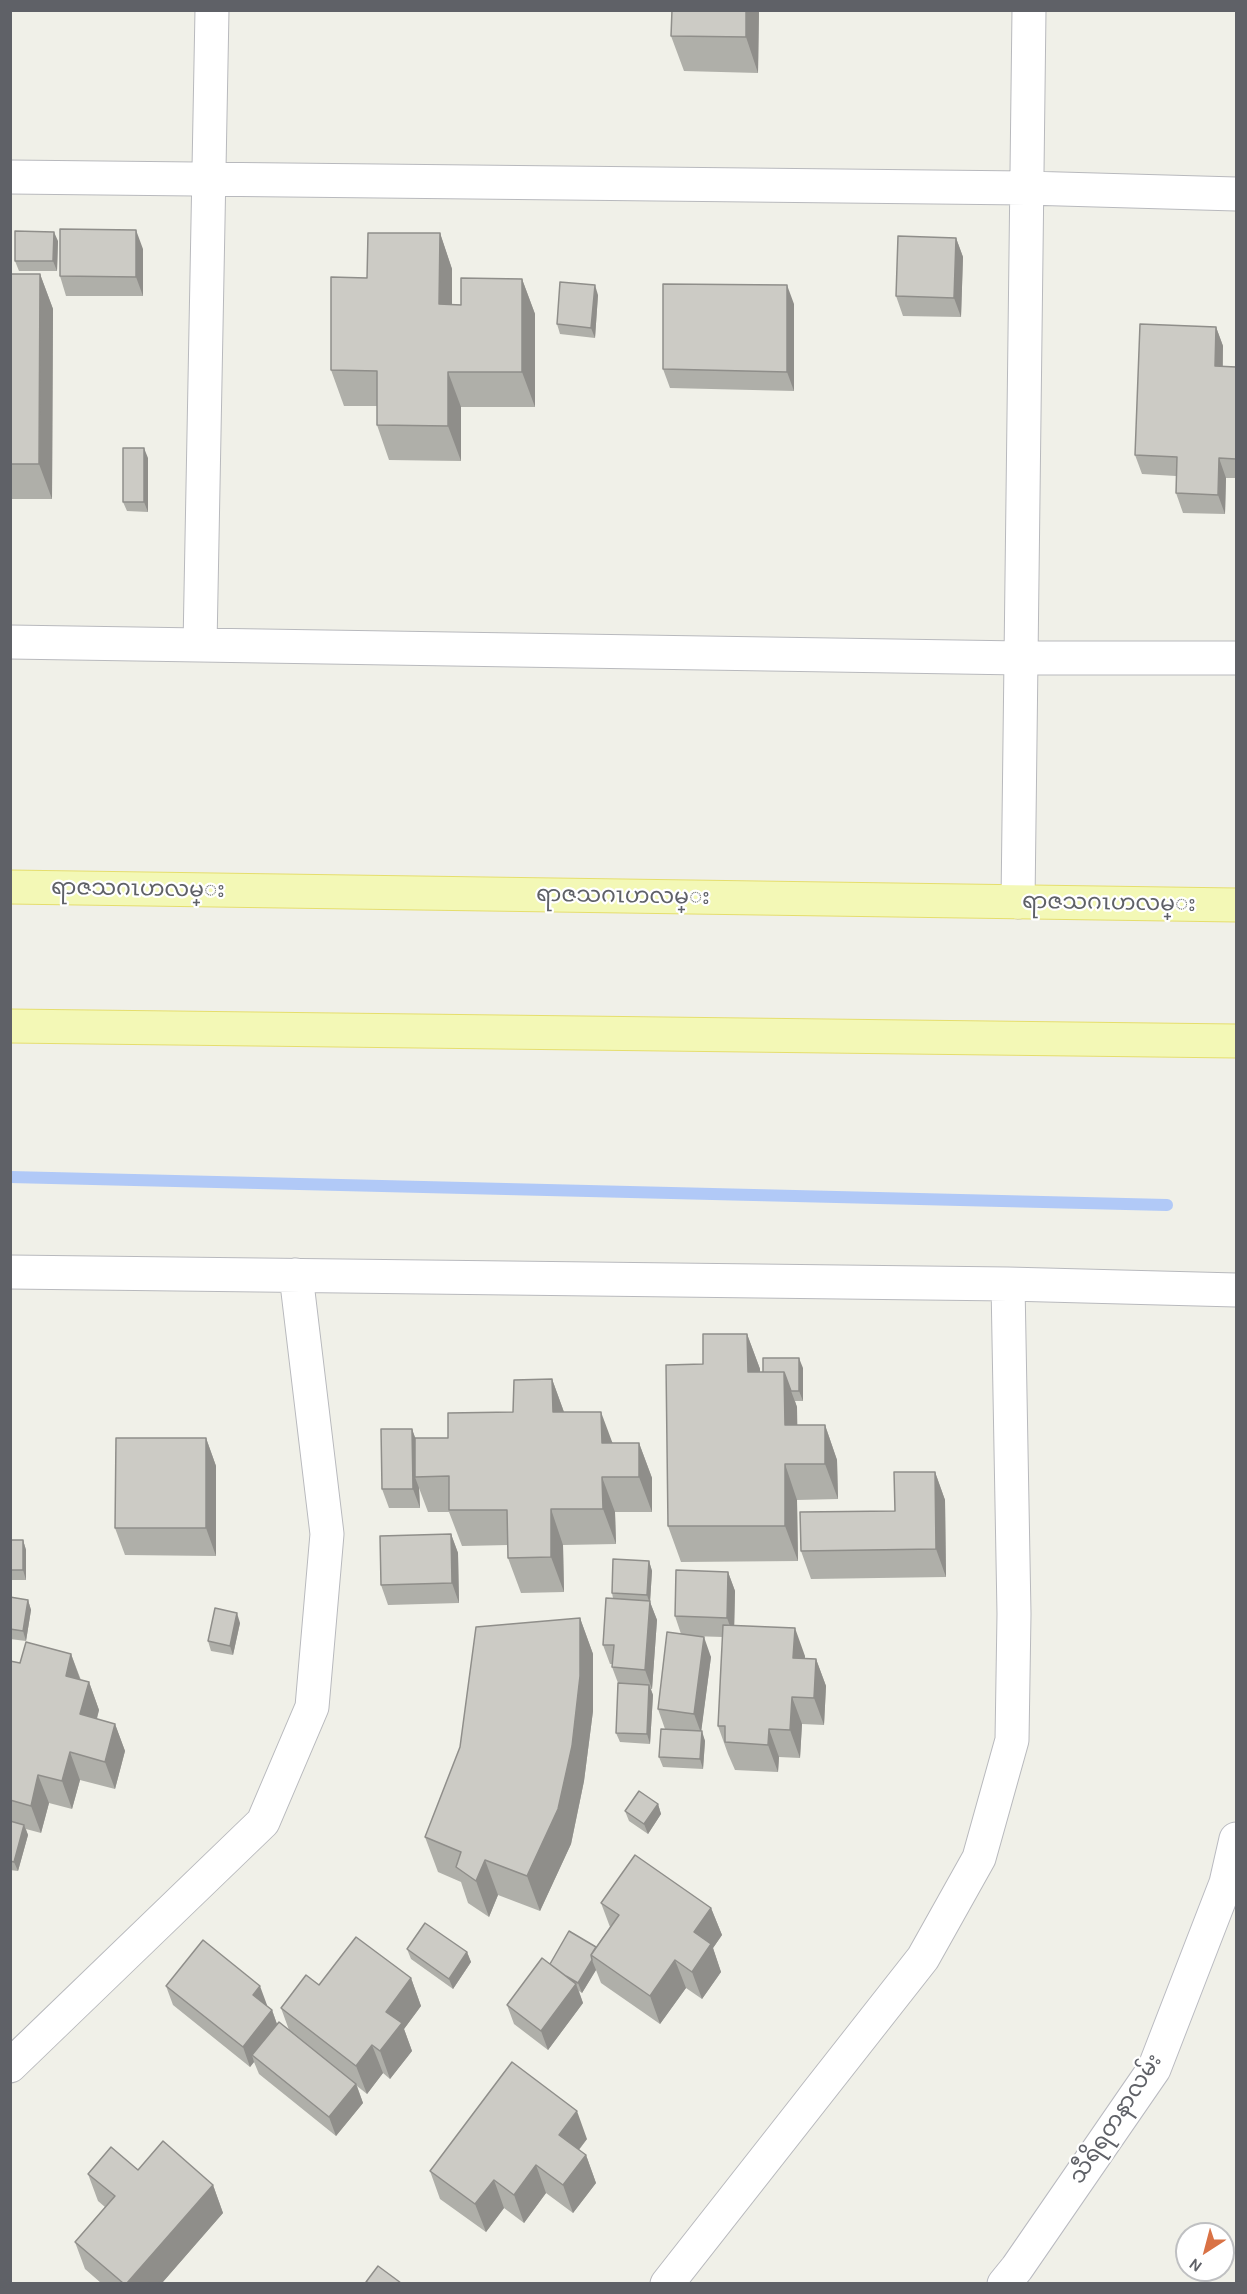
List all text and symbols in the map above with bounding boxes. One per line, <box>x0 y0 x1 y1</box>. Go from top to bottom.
street label: ရာဇသဂၤဟလမ္း <box>51 874 225 904</box>
street label: ရာဇသဂၤဟလမ္း <box>536 881 710 911</box>
street label: ရာဇသဂၤဟလမ္း <box>1022 888 1196 918</box>
street label: သီရိရတနာလမ်း <box>1064 2049 1168 2189</box>
north arrow <box>1175 2222 1235 2282</box>
text: N <box>1185 2254 1206 2276</box>

